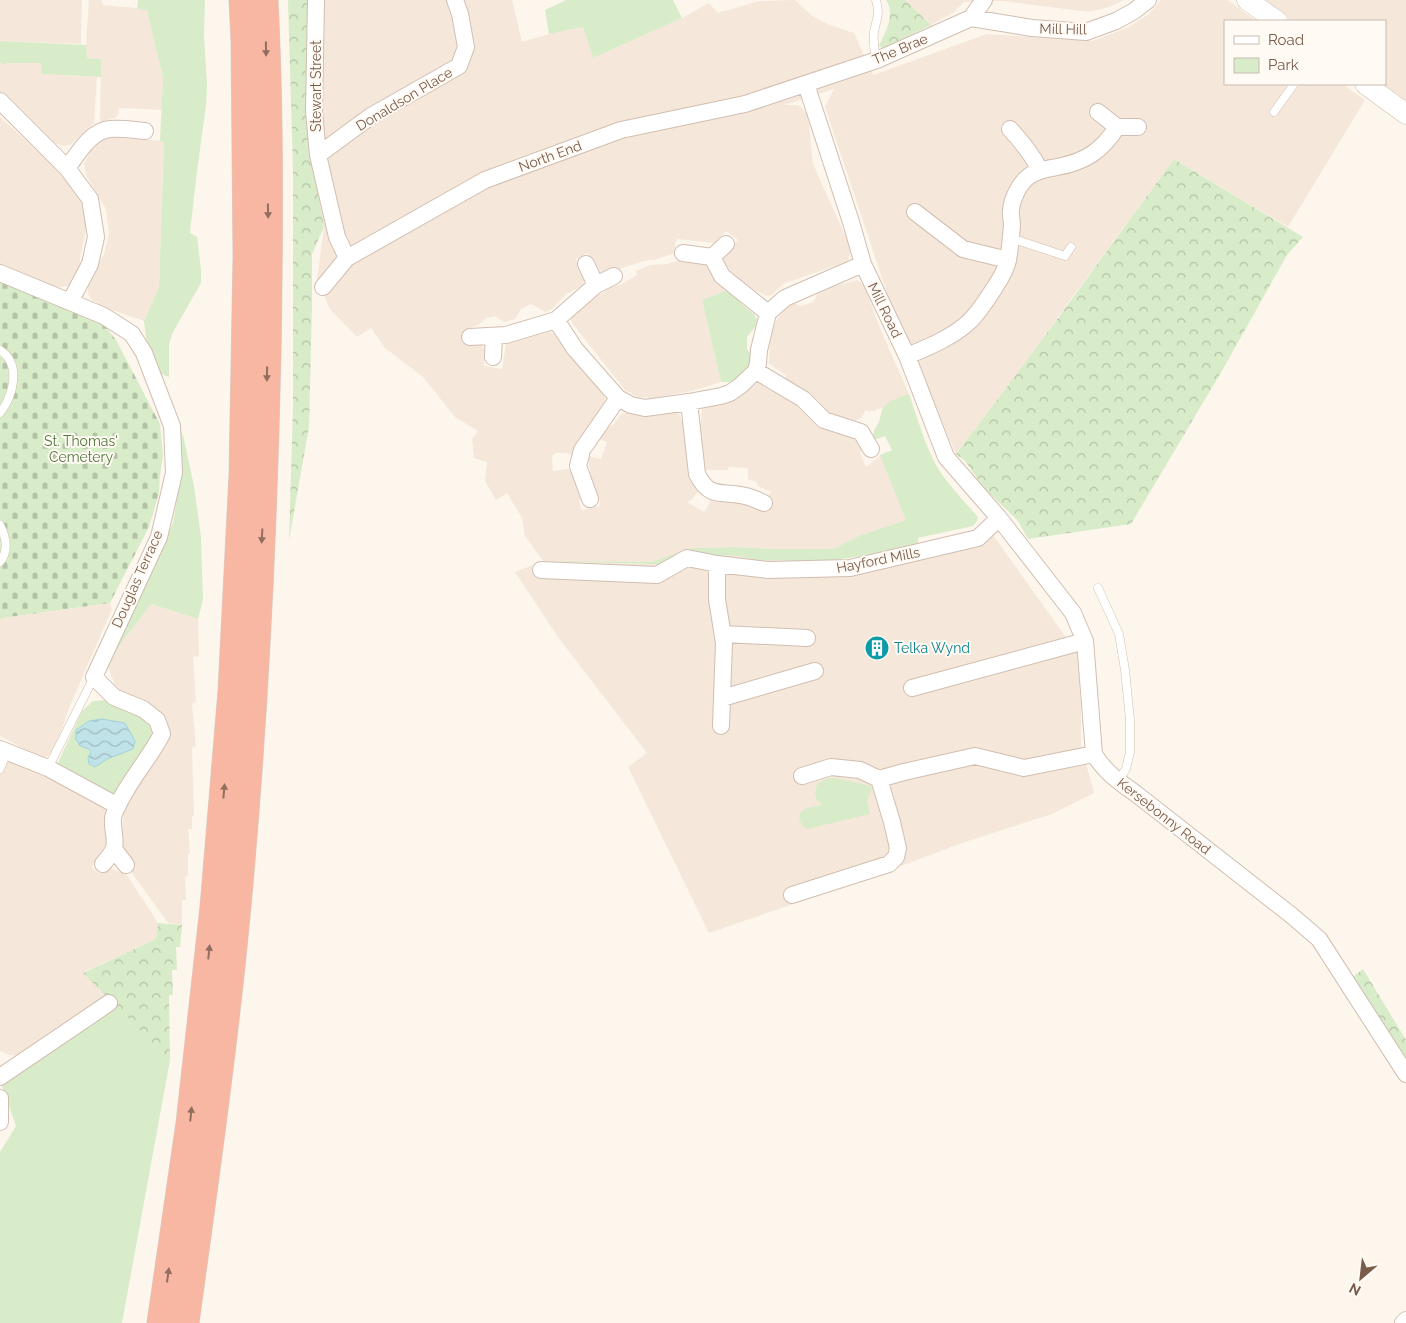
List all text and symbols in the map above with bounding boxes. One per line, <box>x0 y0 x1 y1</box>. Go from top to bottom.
legend <box>1224 20 1386 85</box>
street label: Mill Hill <box>1039 21 1087 37</box>
street label: The Brae <box>870 30 930 68</box>
text: Road <box>1268 31 1304 49</box>
street label: Stewart Street <box>308 40 324 132</box>
one-way arrow <box>262 41 270 57</box>
text: Park <box>1268 56 1299 74</box>
street label: Donaldson Place <box>353 64 455 134</box>
street label: North End <box>516 137 584 175</box>
one-way arrow <box>264 203 272 219</box>
street label: Mill Road <box>865 280 905 340</box>
one-way arrow <box>262 366 270 382</box>
park label: St. Thomas' Cemetery <box>44 433 118 465</box>
street label: Douglas Terrace <box>108 528 166 630</box>
one-way arrow <box>257 528 265 544</box>
street label: Hayford Mills <box>835 544 921 576</box>
building icon: Telka Wynd <box>864 635 890 661</box>
place label: Telka Wynd <box>894 640 970 656</box>
street label: Kersebonny Road <box>1114 775 1214 857</box>
one-way arrow <box>220 782 228 798</box>
one-way arrow <box>205 944 213 960</box>
one-way arrow <box>187 1106 195 1122</box>
north arrow <box>1336 1253 1386 1303</box>
one-way arrow <box>164 1266 172 1282</box>
text: N <box>1346 1280 1363 1299</box>

